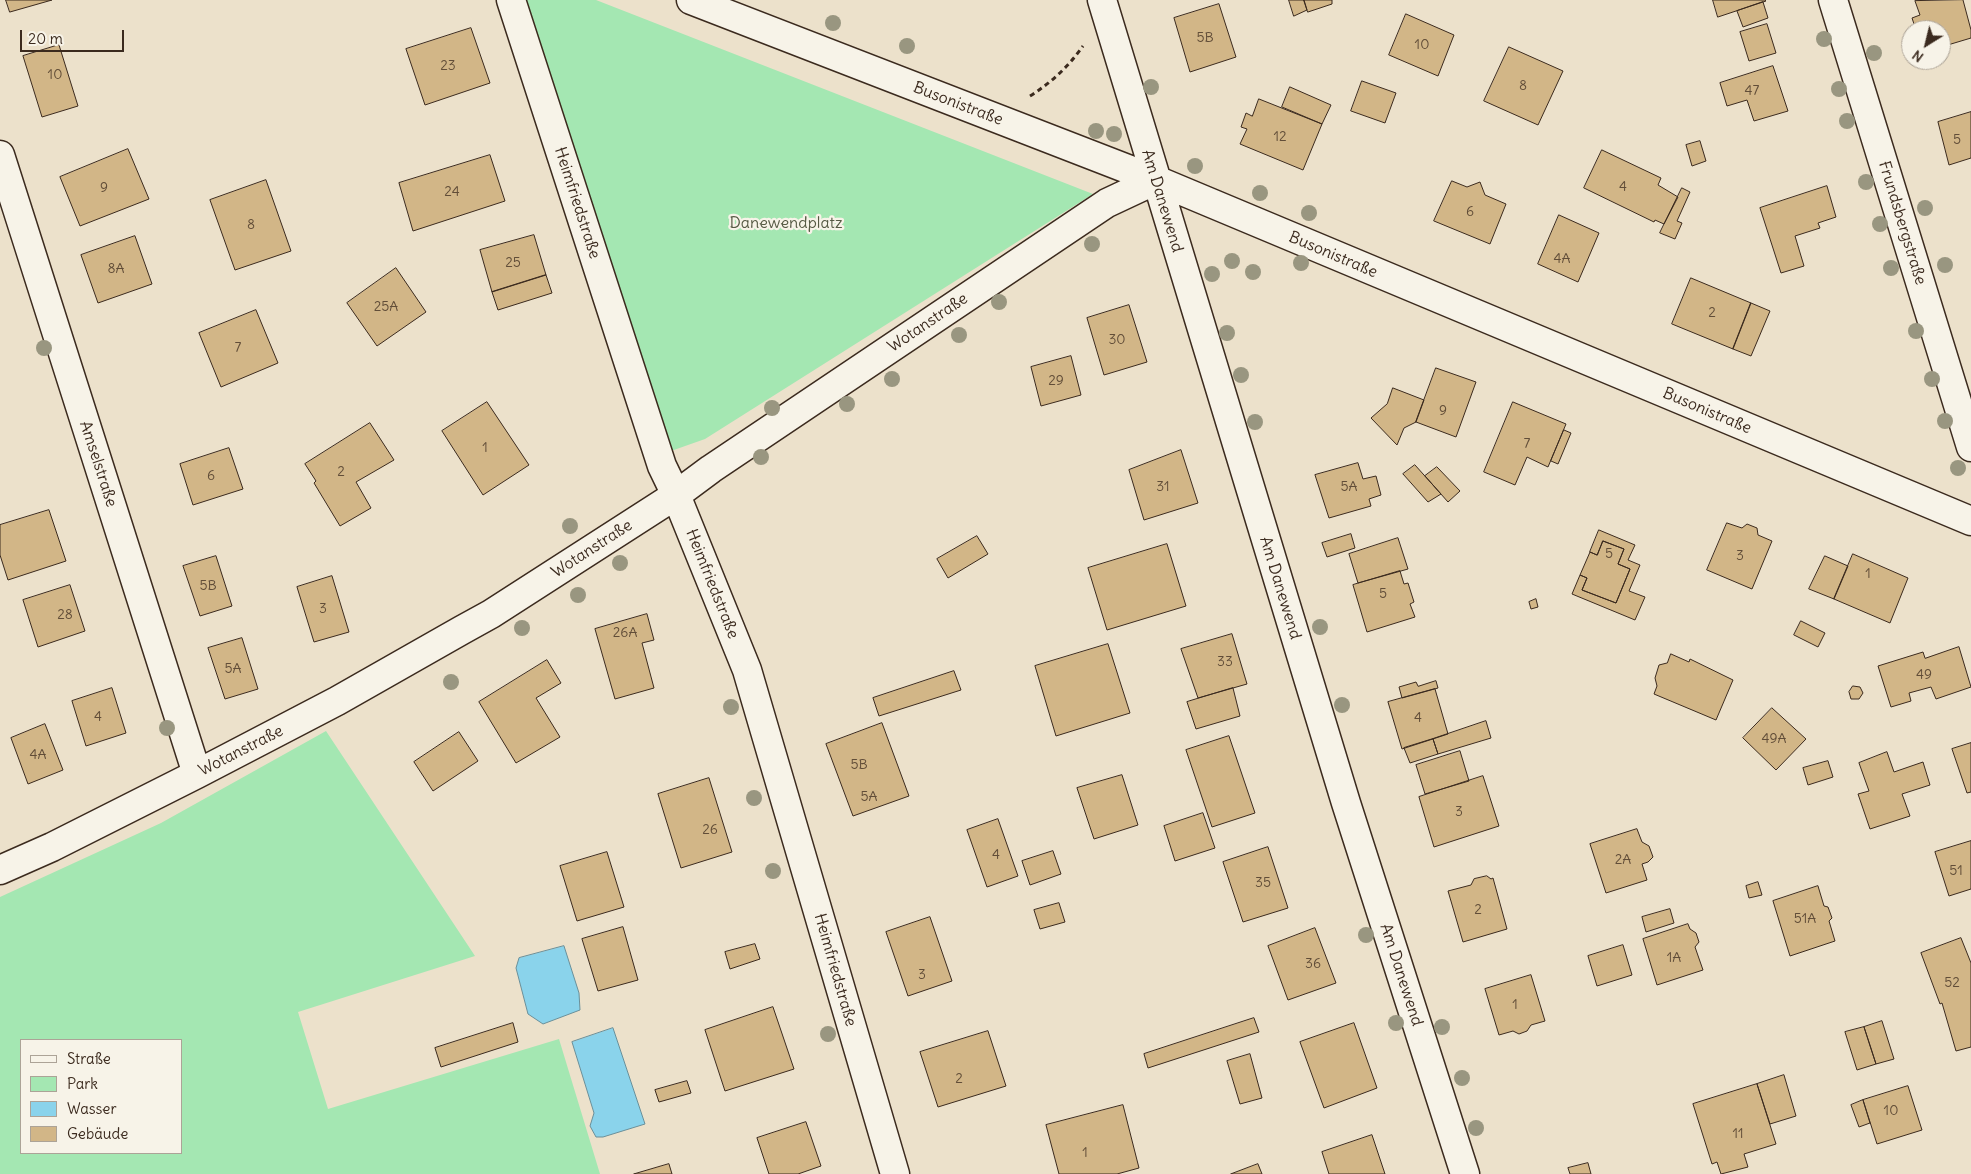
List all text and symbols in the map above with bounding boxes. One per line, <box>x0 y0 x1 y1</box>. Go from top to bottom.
scale bar <box>22 20 126 52</box>
north arrow <box>1901 20 1951 70</box>
text: 20 m <box>28 29 63 48</box>
house number: 5B <box>1196 30 1214 46</box>
house number: 10 <box>1415 37 1429 53</box>
text: N <box>1909 46 1927 66</box>
house number: 23 <box>440 58 456 74</box>
house number: 10 <box>48 67 62 83</box>
street label: Busonistraße <box>910 78 1006 130</box>
house number: 8 <box>1519 78 1527 94</box>
house number: 47 <box>1745 83 1759 99</box>
house number: 12 <box>1273 129 1287 145</box>
house number: 5 <box>1953 132 1961 148</box>
street label: Heimfriedstraße <box>550 145 604 261</box>
street label: Am Danewend <box>1137 147 1187 255</box>
street label: Frundsbergstraße <box>1874 159 1930 287</box>
house number: 4 <box>1619 179 1627 195</box>
house number: 9 <box>100 180 108 196</box>
house number: 24 <box>444 184 460 200</box>
house number: 6 <box>1466 204 1474 220</box>
park label: Danewendplatz <box>729 213 843 233</box>
house number: 8 <box>247 217 255 233</box>
street label: Busonistraße <box>1286 228 1380 282</box>
house number: 4A <box>1553 251 1571 267</box>
house number: 25 <box>505 255 521 271</box>
house number: 8A <box>107 261 125 277</box>
street label: Wotanstraße <box>884 289 972 357</box>
house number: 25A <box>374 299 398 315</box>
house number: 2 <box>1708 305 1716 321</box>
house number: 30 <box>1108 332 1126 348</box>
house number: 7 <box>235 340 241 356</box>
house number: 29 <box>1048 373 1064 389</box>
street label: Busonistraße <box>1660 384 1754 438</box>
house number: 9 <box>1439 403 1447 419</box>
street label: Amselstraße <box>75 419 121 509</box>
house number: 7 <box>1524 436 1530 452</box>
house number: 1 <box>482 440 488 456</box>
house number: 2 <box>337 464 345 480</box>
house number: 6 <box>207 468 215 484</box>
house number: 31 <box>1156 479 1170 495</box>
house number: 5A <box>1340 479 1358 495</box>
street label: Wotanstraße <box>548 516 636 582</box>
street label: Heimfriedstraße <box>681 526 743 642</box>
street label: Am Danewend <box>1255 534 1305 642</box>
house number: 5 <box>1605 546 1613 562</box>
house number: 3 <box>1736 548 1744 564</box>
house number: 1 <box>1865 566 1871 582</box>
house number: 5B <box>199 578 217 594</box>
house number: 5 <box>1379 586 1387 602</box>
house number: 3 <box>319 601 327 617</box>
house number: 28 <box>57 607 73 623</box>
house number: 26A <box>613 625 637 641</box>
house number: 33 <box>1217 654 1233 670</box>
house number: 5A <box>224 661 242 677</box>
house number: 49 <box>1916 667 1932 683</box>
house number: 4 <box>94 709 102 725</box>
house number: 4 <box>1414 710 1422 726</box>
street label: Wotanstraße <box>196 722 286 780</box>
house number: 49A <box>1761 731 1787 747</box>
house number: 4A <box>29 747 47 763</box>
house number: 5B <box>850 757 868 773</box>
house number: 5A <box>860 789 878 805</box>
house number: 3 <box>1455 804 1463 820</box>
house number: 26 <box>702 822 718 838</box>
house number: 4 <box>992 847 1000 863</box>
house number: 2A <box>1615 852 1631 868</box>
house number: 51 <box>1949 863 1963 879</box>
house number: 35 <box>1255 875 1271 891</box>
house number: 2 <box>1474 902 1482 918</box>
street label: Heimfriedstraße <box>810 911 860 1029</box>
house number: 51A <box>1794 911 1816 927</box>
street label: Am Danewend <box>1375 921 1427 1029</box>
house number: 1A <box>1667 950 1681 966</box>
house number: 36 <box>1305 956 1321 972</box>
house number: 3 <box>918 967 926 983</box>
house number: 52 <box>1944 975 1960 991</box>
house number: 1 <box>1512 997 1518 1013</box>
legend <box>20 1039 182 1154</box>
text: Straße <box>67 1049 111 1068</box>
house number: 2 <box>955 1071 963 1087</box>
text: Park <box>67 1074 98 1093</box>
text: Wasser <box>67 1099 117 1118</box>
house number: 10 <box>1884 1103 1898 1119</box>
text: Gebäude <box>67 1124 128 1143</box>
house number: 11 <box>1732 1126 1744 1142</box>
house number: 1 <box>1082 1145 1088 1161</box>

